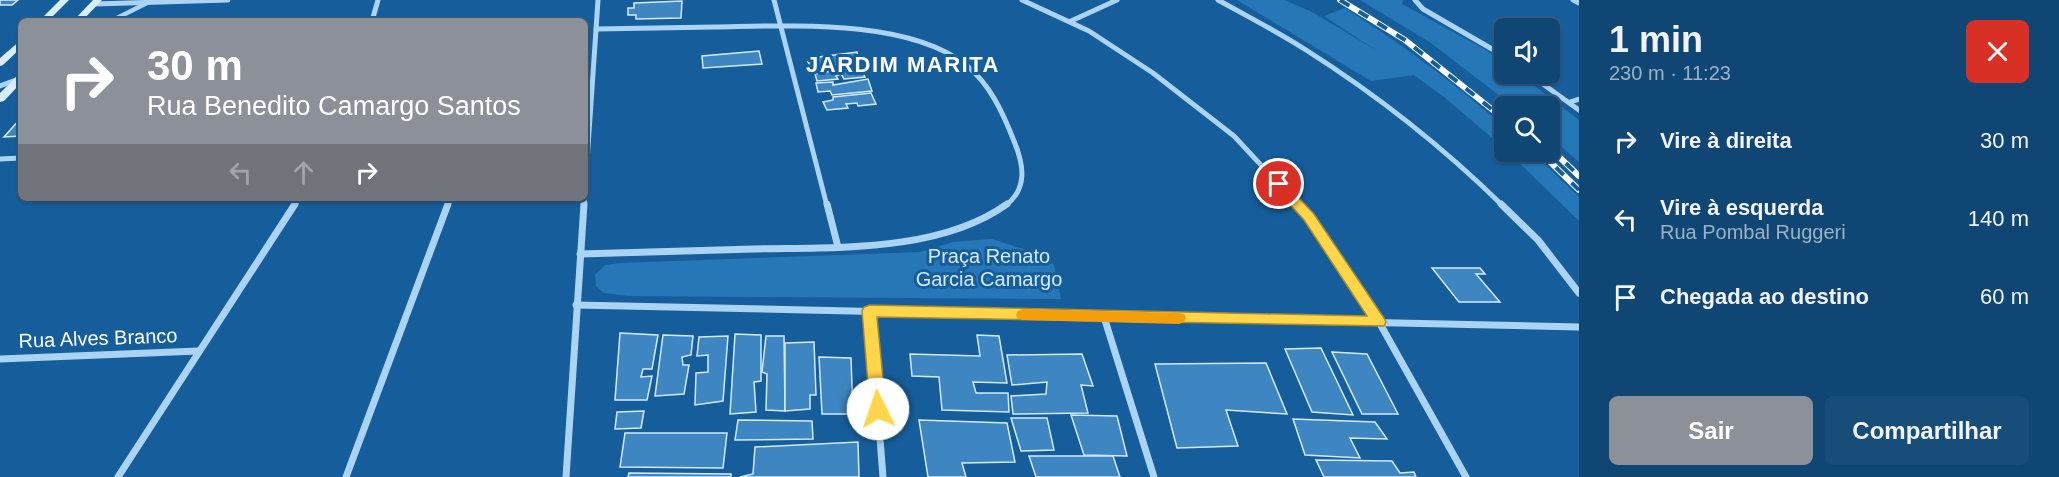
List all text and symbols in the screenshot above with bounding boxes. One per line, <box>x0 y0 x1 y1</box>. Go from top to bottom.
map controls <box>1494 18 1560 162</box>
button: sound <box>1494 18 1560 84</box>
text: 1 min <box>1609 19 1703 60</box>
button: close <box>1966 20 2029 83</box>
icon: right <box>48 42 126 120</box>
text: 30 m <box>147 42 243 89</box>
district label: JARDIM MARITA <box>806 52 1000 77</box>
text: 230 m · 11:23 <box>1609 62 1731 84</box>
text: Rua Benedito Camargo Santos <box>147 91 521 121</box>
button: search <box>1494 96 1560 162</box>
icon: right <box>1609 125 1642 158</box>
text: Vire à direita <box>1660 128 1792 153</box>
text: 30 m <box>1980 128 2029 153</box>
icon: left <box>224 156 257 189</box>
icon: ahead <box>287 156 320 189</box>
icon: right <box>350 156 383 189</box>
pin <box>1253 158 1304 209</box>
icon: arrive <box>1262 167 1295 200</box>
text: Vire à esquerda <box>1660 195 1823 220</box>
icon: left <box>1609 203 1642 236</box>
text: 140 m <box>1968 206 2029 231</box>
text: Rua Pombal Ruggeri <box>1660 221 1846 243</box>
park label: Praça Renato Garcia Camargo <box>916 245 1062 290</box>
icon: arrive <box>1609 281 1642 314</box>
text: Chegada ao destino <box>1660 284 1869 309</box>
text: 60 m <box>1980 284 2029 309</box>
street label: Rua Alves Branco <box>18 324 178 352</box>
position arrow <box>846 377 910 441</box>
button: Sair <box>1609 396 1813 465</box>
button: Compartilhar <box>1825 396 2029 465</box>

